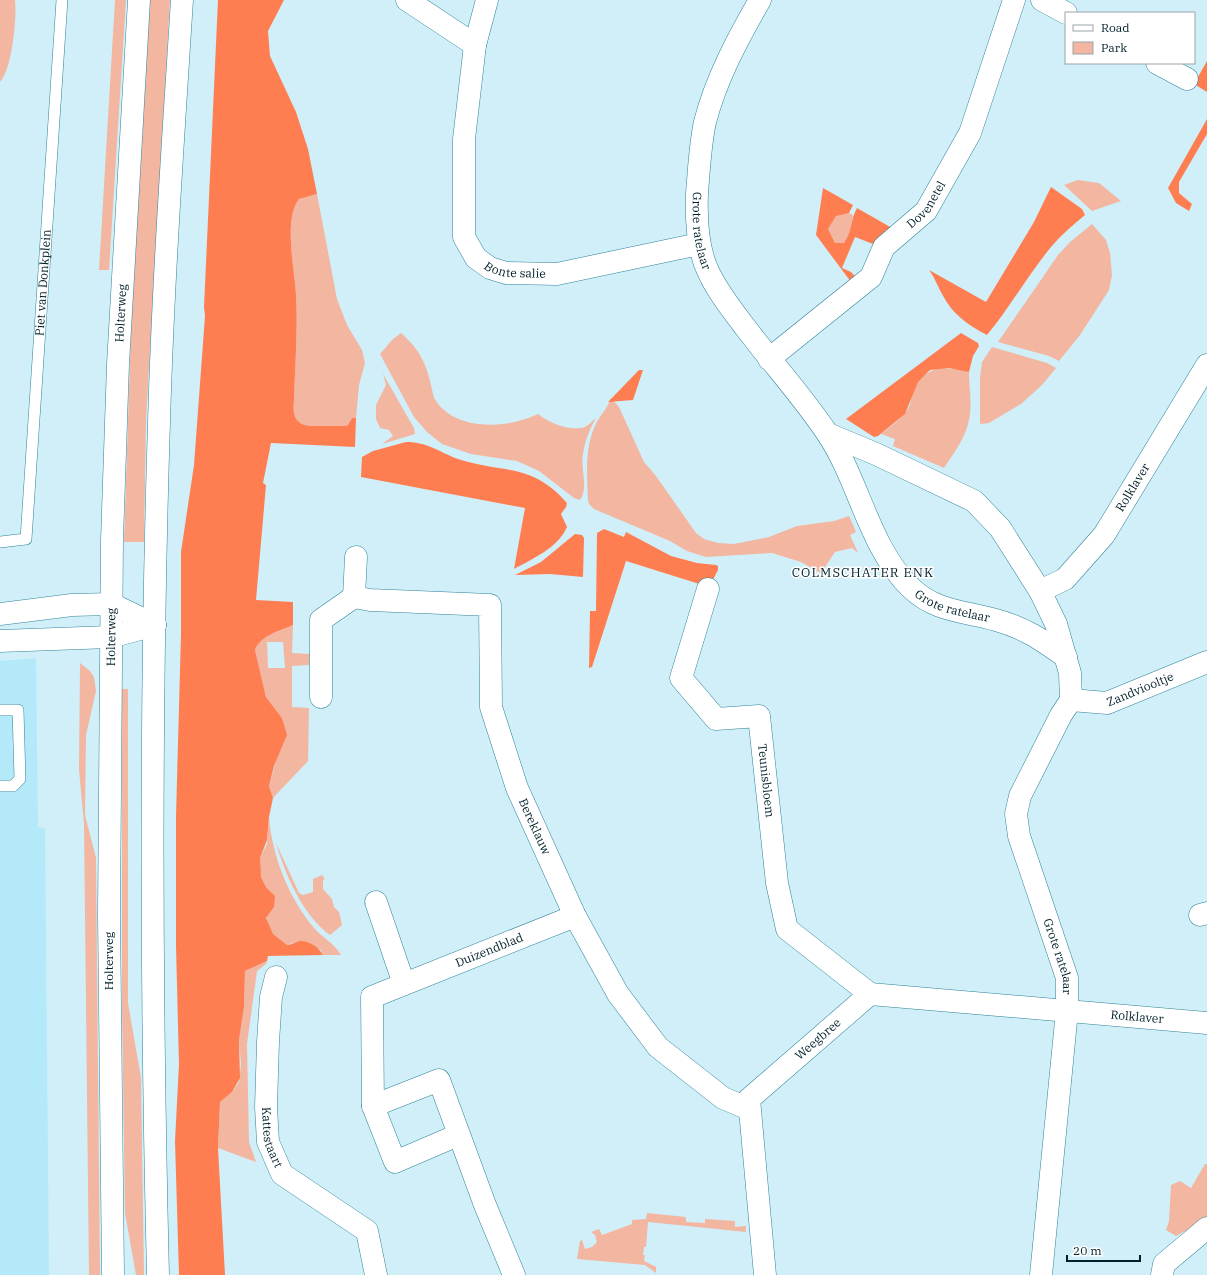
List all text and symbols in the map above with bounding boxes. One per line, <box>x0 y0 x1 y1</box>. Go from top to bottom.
legend <box>1065 12 1195 64</box>
text: Road <box>1101 20 1130 35</box>
text: Park <box>1101 40 1127 55</box>
street label: Dovenetel <box>903 178 949 231</box>
street label: Grote ratelaar <box>690 192 715 273</box>
street label: Piet van Donkplein <box>32 229 54 337</box>
street label: Bonte salie <box>481 258 546 281</box>
street label: Holterweg <box>111 283 130 343</box>
street label: Rolklaver <box>1112 460 1153 514</box>
district label: COLMSCHATER ENK <box>792 564 934 581</box>
street label: Grote ratelaar <box>912 586 992 625</box>
street label: Holterweg <box>103 607 118 666</box>
street label: Zandviooltje <box>1104 669 1176 709</box>
street label: Teunisbloem <box>755 743 778 819</box>
street label: Bereklauw <box>516 796 554 857</box>
street label: Grote ratelaar <box>1040 917 1075 995</box>
street label: Duizendblad <box>453 929 525 970</box>
street label: Holterweg <box>101 931 116 990</box>
street label: Rolklaver <box>1110 1007 1165 1026</box>
street label: Weegbree <box>792 1015 844 1063</box>
street label: Kattestaart <box>259 1107 286 1170</box>
scale bar <box>1067 1237 1140 1263</box>
text: 20 m <box>1073 1243 1102 1258</box>

